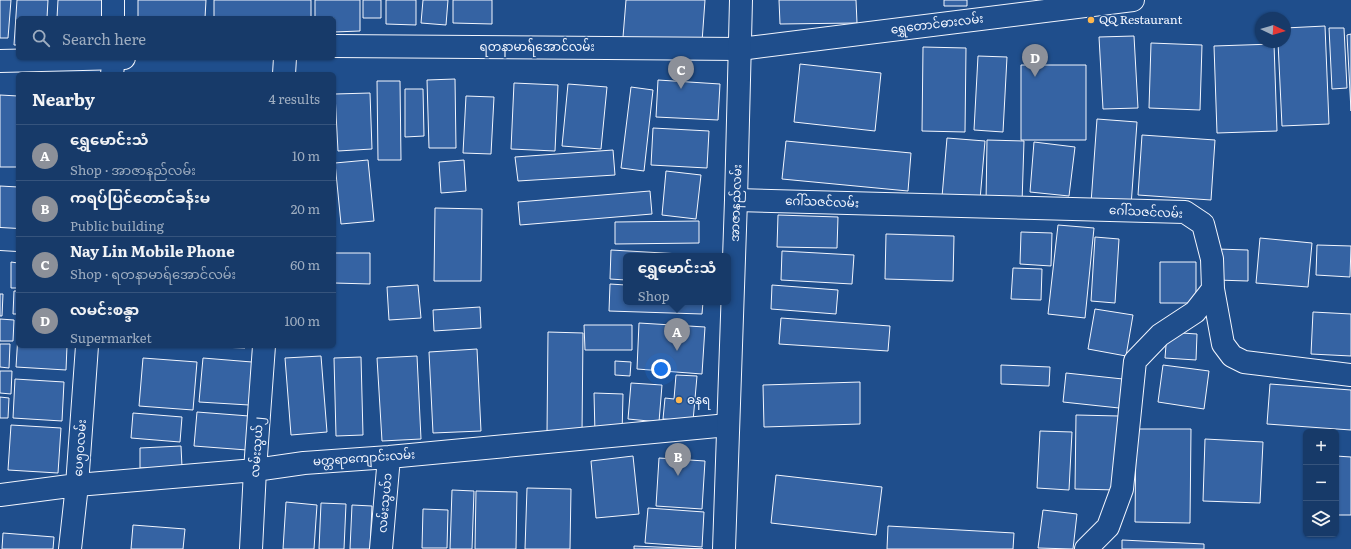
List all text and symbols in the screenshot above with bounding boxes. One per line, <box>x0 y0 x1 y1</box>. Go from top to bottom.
street label: ရွှေတောင်ဓားလမ်း <box>889 8 985 40</box>
place label: QQ Restaurant <box>1099 10 1182 28</box>
north arrow <box>1255 12 1291 48</box>
marker: QQ Restaurant <box>1086 15 1096 25</box>
search box <box>16 16 336 60</box>
icon: search <box>30 27 52 49</box>
text: Search here <box>62 27 146 50</box>
street label: ရတနာမာရ်အောင်လမ်း <box>479 37 595 57</box>
pin: D <box>1022 44 1048 77</box>
pin: C <box>668 56 694 89</box>
text: Nearby <box>32 86 95 111</box>
text: 4 results <box>269 89 320 108</box>
text: ရွှေမောင်းသံ <box>70 127 148 150</box>
text: A <box>40 146 50 165</box>
text: 10 m <box>292 146 320 165</box>
text: Shop · အာဇာနည်လမ်း <box>70 160 196 179</box>
street label: အာဇာနည်လမ်း <box>725 164 747 242</box>
text: ကရပ်ပြင်တောင်ခန်းမ <box>70 185 210 208</box>
street label: ဂေါ်သဇင်လမ်း <box>785 191 859 211</box>
text: B <box>41 199 49 218</box>
text: 20 m <box>291 199 320 218</box>
street label: ဂေါ်သဇင်လမ်း <box>1109 200 1183 222</box>
text: Public building <box>70 216 164 235</box>
text: Nay Lin Mobile Phone <box>70 239 235 262</box>
popup <box>623 253 731 305</box>
text: C <box>40 255 50 274</box>
text: 60 m <box>290 255 320 274</box>
text: ရွှေမောင်းသံ <box>638 255 716 278</box>
text: Shop · ရတနာမာရ်အောင်လမ်း <box>70 264 236 283</box>
text: Shop <box>638 286 670 305</box>
text: လမင်းစန္ဒာ <box>70 297 139 320</box>
text: D <box>40 311 50 330</box>
text: 100 m <box>284 311 320 330</box>
pin: A <box>664 318 690 351</box>
text: Supermarket <box>70 328 152 347</box>
your location <box>651 359 671 379</box>
place label: ဓနရ <box>687 390 711 410</box>
marker: ဓနရ <box>674 395 684 405</box>
street label: လမ်းသွယ်၂ <box>245 416 269 478</box>
street label: ပေ၅၀လမ်း <box>68 419 92 477</box>
map controls <box>1303 429 1339 537</box>
button: + <box>1303 429 1339 465</box>
pin: B <box>665 443 691 476</box>
street label: မတ္တရာကျောင်းလမ်း <box>312 444 416 472</box>
button: − <box>1303 465 1339 501</box>
street label: လမ်းသွယ်၁ <box>372 472 398 534</box>
button: layers <box>1303 501 1339 537</box>

